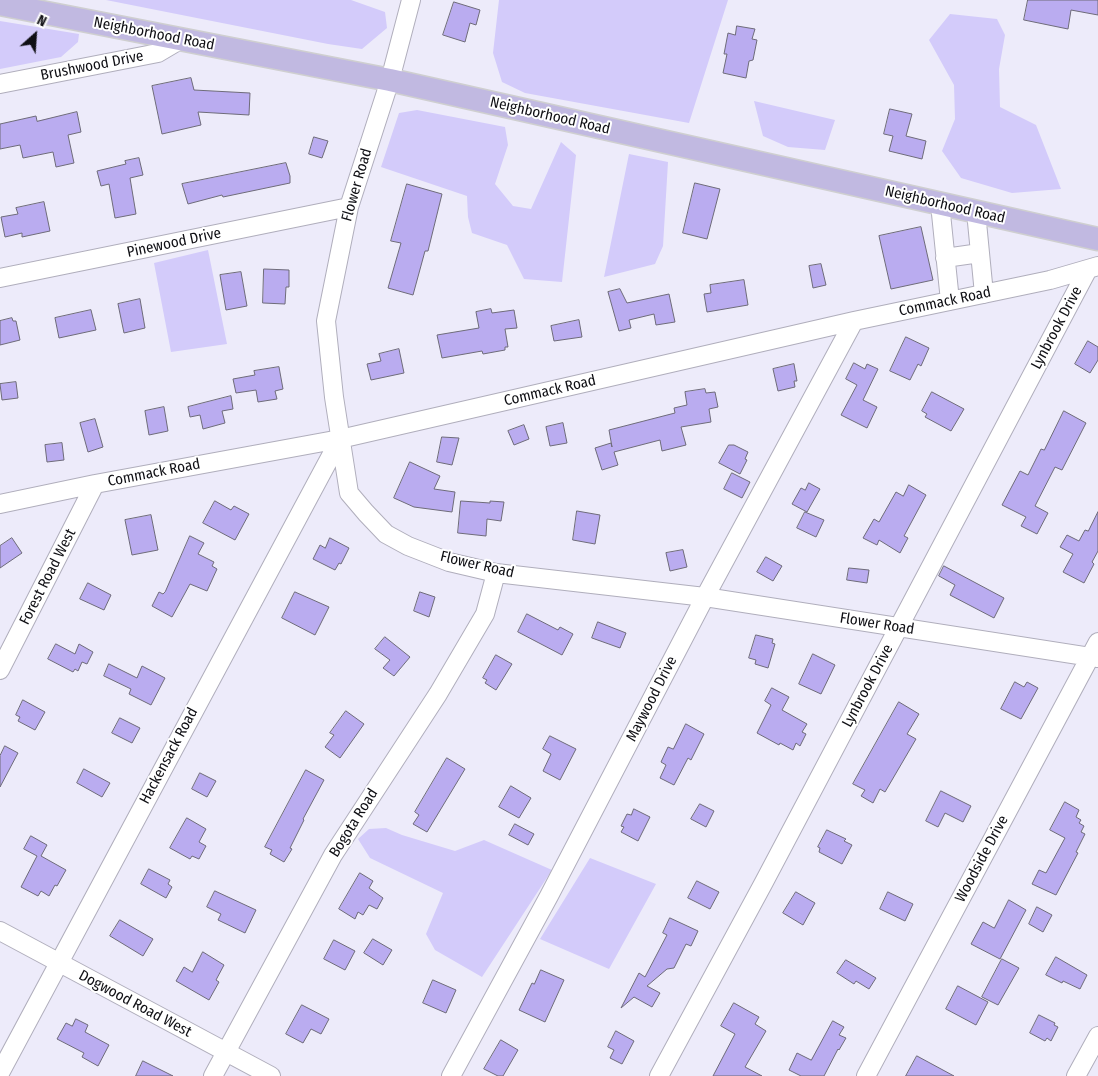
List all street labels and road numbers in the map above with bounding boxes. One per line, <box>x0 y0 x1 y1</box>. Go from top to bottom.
street label: Neighborhood Road <box>92 13 216 55</box>
street label: Brushwood Drive <box>39 47 145 85</box>
street label: Neighborhood Road <box>488 93 612 139</box>
street label: Flower Road <box>338 146 376 224</box>
street label: Neighborhood Road <box>883 182 1007 228</box>
street label: Pinewood Drive <box>125 224 223 262</box>
street label: Commack Road <box>897 283 993 321</box>
street label: Lynbrook Drive <box>1028 284 1086 372</box>
street label: Commack Road <box>502 372 598 410</box>
street label: Commack Road <box>106 455 202 491</box>
street label: Forest Road West <box>16 526 80 628</box>
street label: Flower Road <box>438 548 516 582</box>
street label: Flower Road <box>838 609 916 639</box>
street label: Lynbrook Drive <box>839 642 897 730</box>
street label: Maywood Drive <box>623 653 681 745</box>
street label: Hackensack Road <box>136 705 202 807</box>
street label: Bogota Road <box>326 785 382 861</box>
street label: Woodside Drive <box>952 812 1012 906</box>
street label: Dogwood Road West <box>75 967 195 1041</box>

